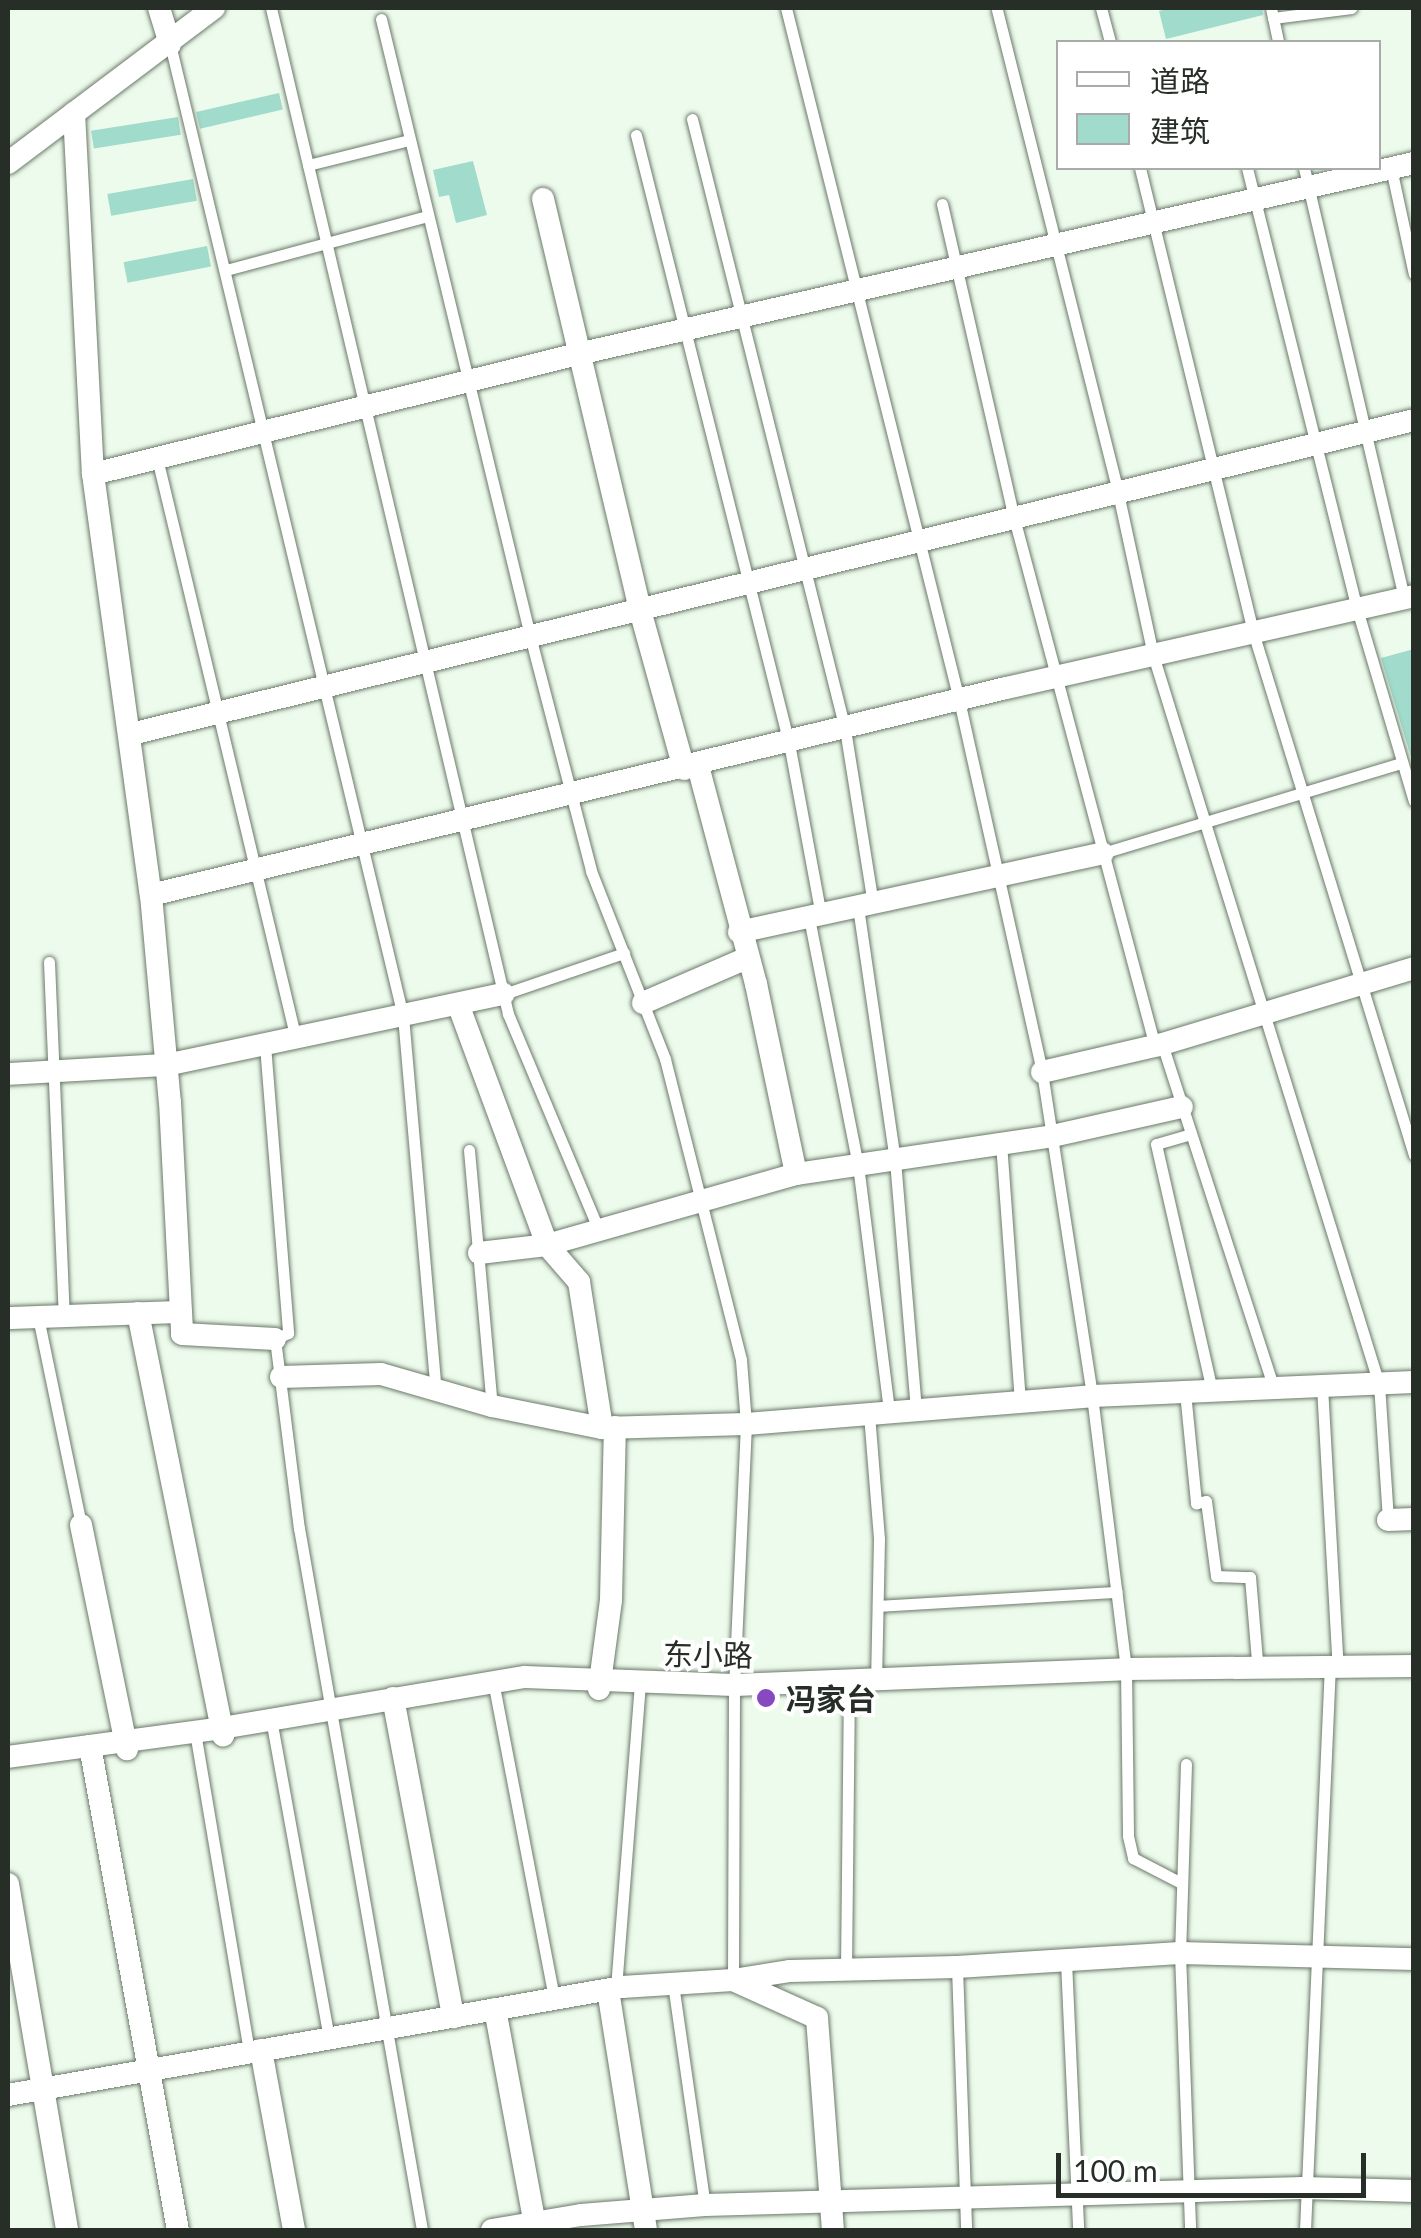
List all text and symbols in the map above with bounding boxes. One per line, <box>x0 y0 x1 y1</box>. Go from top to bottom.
legend <box>1056 40 1381 170</box>
text: 道路 <box>1150 62 1210 98</box>
text: 建筑 <box>1150 112 1210 148</box>
street label: 东小路 <box>663 1635 753 1673</box>
place label: 冯家台 <box>786 1680 876 1716</box>
marker: 冯家台 <box>755 1687 777 1709</box>
scale bar <box>1061 2133 1371 2195</box>
text: 100 m <box>1073 2152 1158 2188</box>

